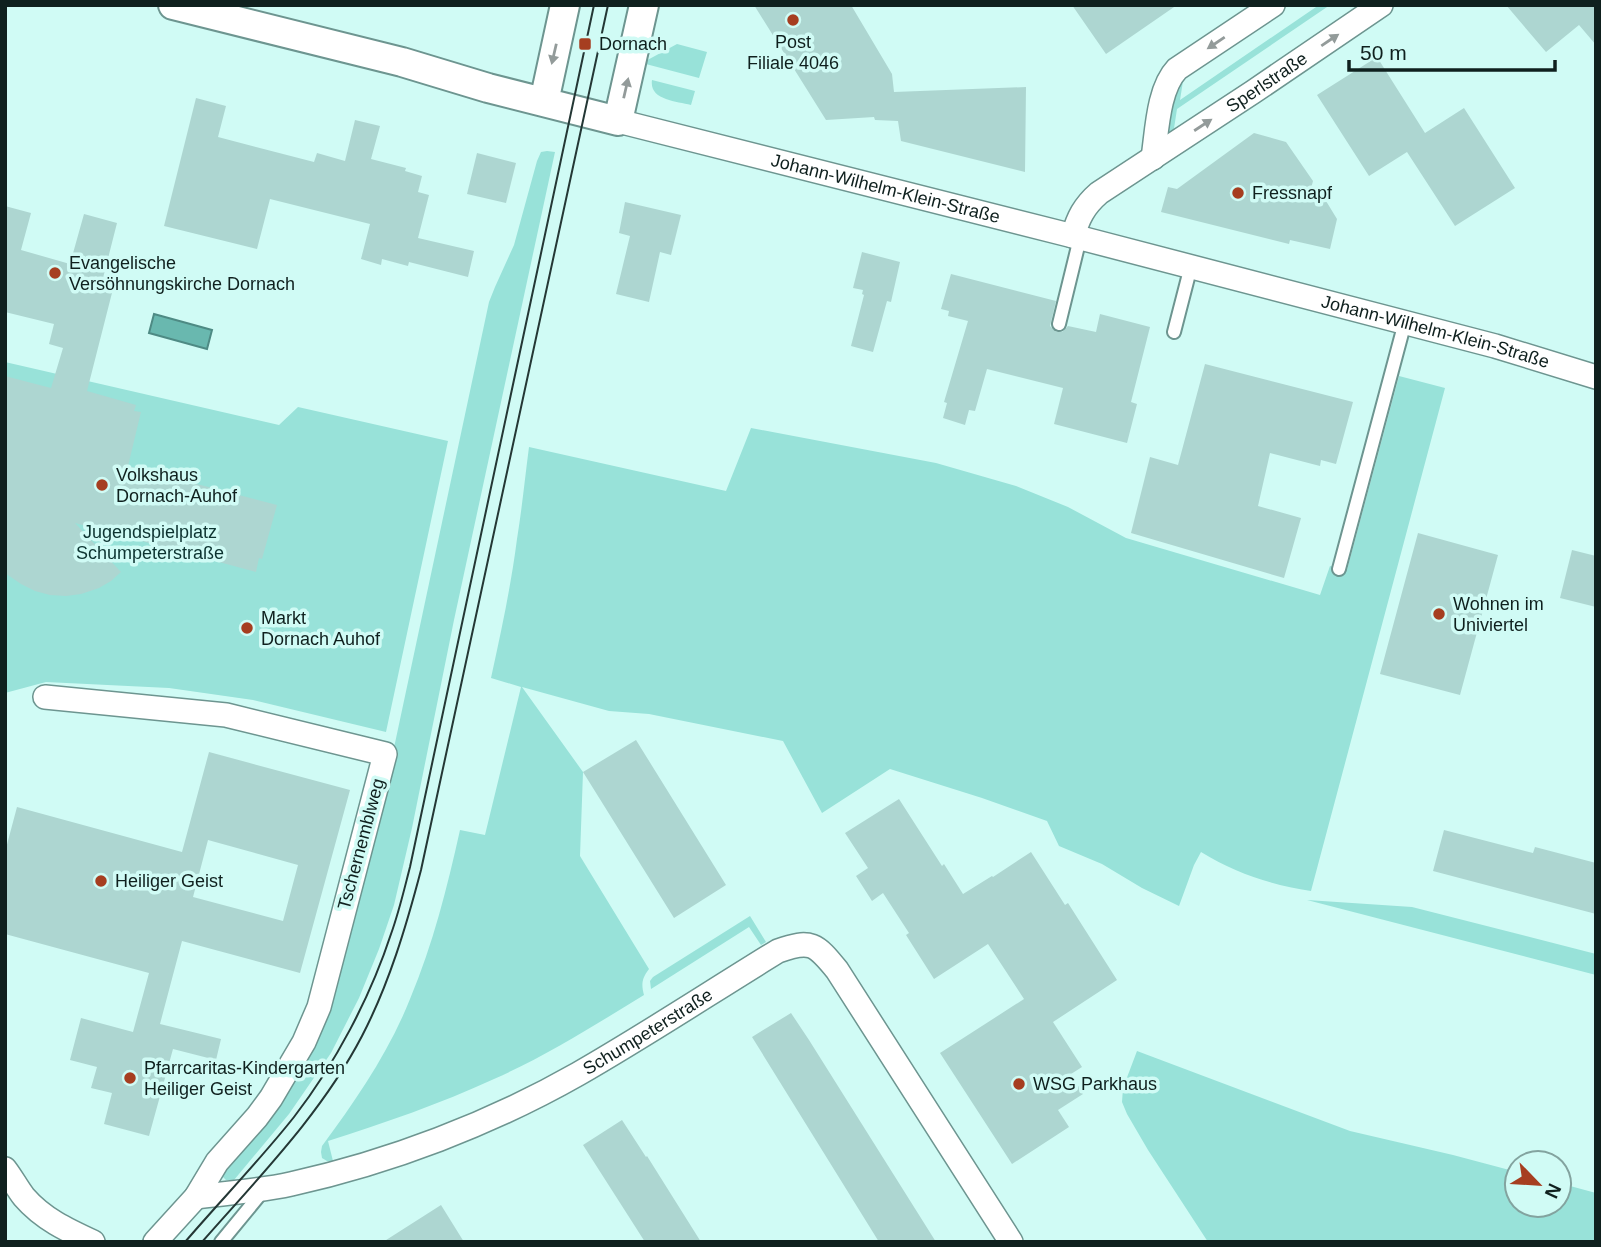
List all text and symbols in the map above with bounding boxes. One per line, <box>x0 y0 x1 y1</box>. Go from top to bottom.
marker: Post Filiale 4046 <box>785 12 801 28</box>
scale bar <box>1349 28 1556 72</box>
place label: Post Filiale 4046 <box>747 32 839 73</box>
one-way arrow <box>1321 33 1339 47</box>
place label: Dornach <box>599 34 667 54</box>
marker: Dornach <box>577 36 593 52</box>
one-way arrow <box>1207 36 1225 50</box>
text: 50 m <box>1360 41 1407 64</box>
one-way arrow <box>549 43 560 65</box>
street label: Sperlstraße <box>1223 48 1311 117</box>
one-way arrow <box>620 76 631 98</box>
one-way arrow <box>1194 119 1213 132</box>
street label: Johann-Wilhelm-Klein-Straße <box>769 150 1002 227</box>
place label: Fressnapf <box>1252 183 1333 203</box>
marker: Fressnapf <box>1230 185 1246 201</box>
place label: Evangelische Versöhnungskirche Dornach <box>69 253 295 294</box>
marker: Evangelische Versöhnungskirche Dornach <box>47 265 63 281</box>
street label: Johann-Wilhelm-Klein-Straße <box>1319 291 1552 372</box>
place label: Volkshaus Dornach-Auhof <box>116 465 238 506</box>
marker: Volkshaus Dornach-Auhof <box>94 477 110 493</box>
park label: Jugendspielplatz Schumpeterstraße <box>76 522 224 563</box>
place label: Wohnen im Univiertel <box>1453 594 1544 635</box>
marker: Wohnen im Univiertel <box>1431 606 1447 622</box>
place label: Markt Dornach Auhof <box>261 608 381 649</box>
marker: Markt Dornach Auhof <box>239 620 255 636</box>
street label: Tschernemblweg <box>334 776 388 912</box>
place label: Heiliger Geist <box>115 871 223 891</box>
marker: Heiliger Geist <box>93 873 109 889</box>
street label: Schumpeterstraße <box>580 984 716 1079</box>
place label: Pfarrcaritas-Kindergarten Heiliger Geist <box>144 1058 345 1099</box>
marker: Pfarrcaritas-Kindergarten Heiliger Geist <box>122 1070 138 1086</box>
place label: WSG Parkhaus <box>1033 1074 1157 1094</box>
marker: WSG Parkhaus <box>1011 1076 1027 1092</box>
north arrow <box>1503 1149 1573 1219</box>
text: N <box>1541 1180 1565 1202</box>

